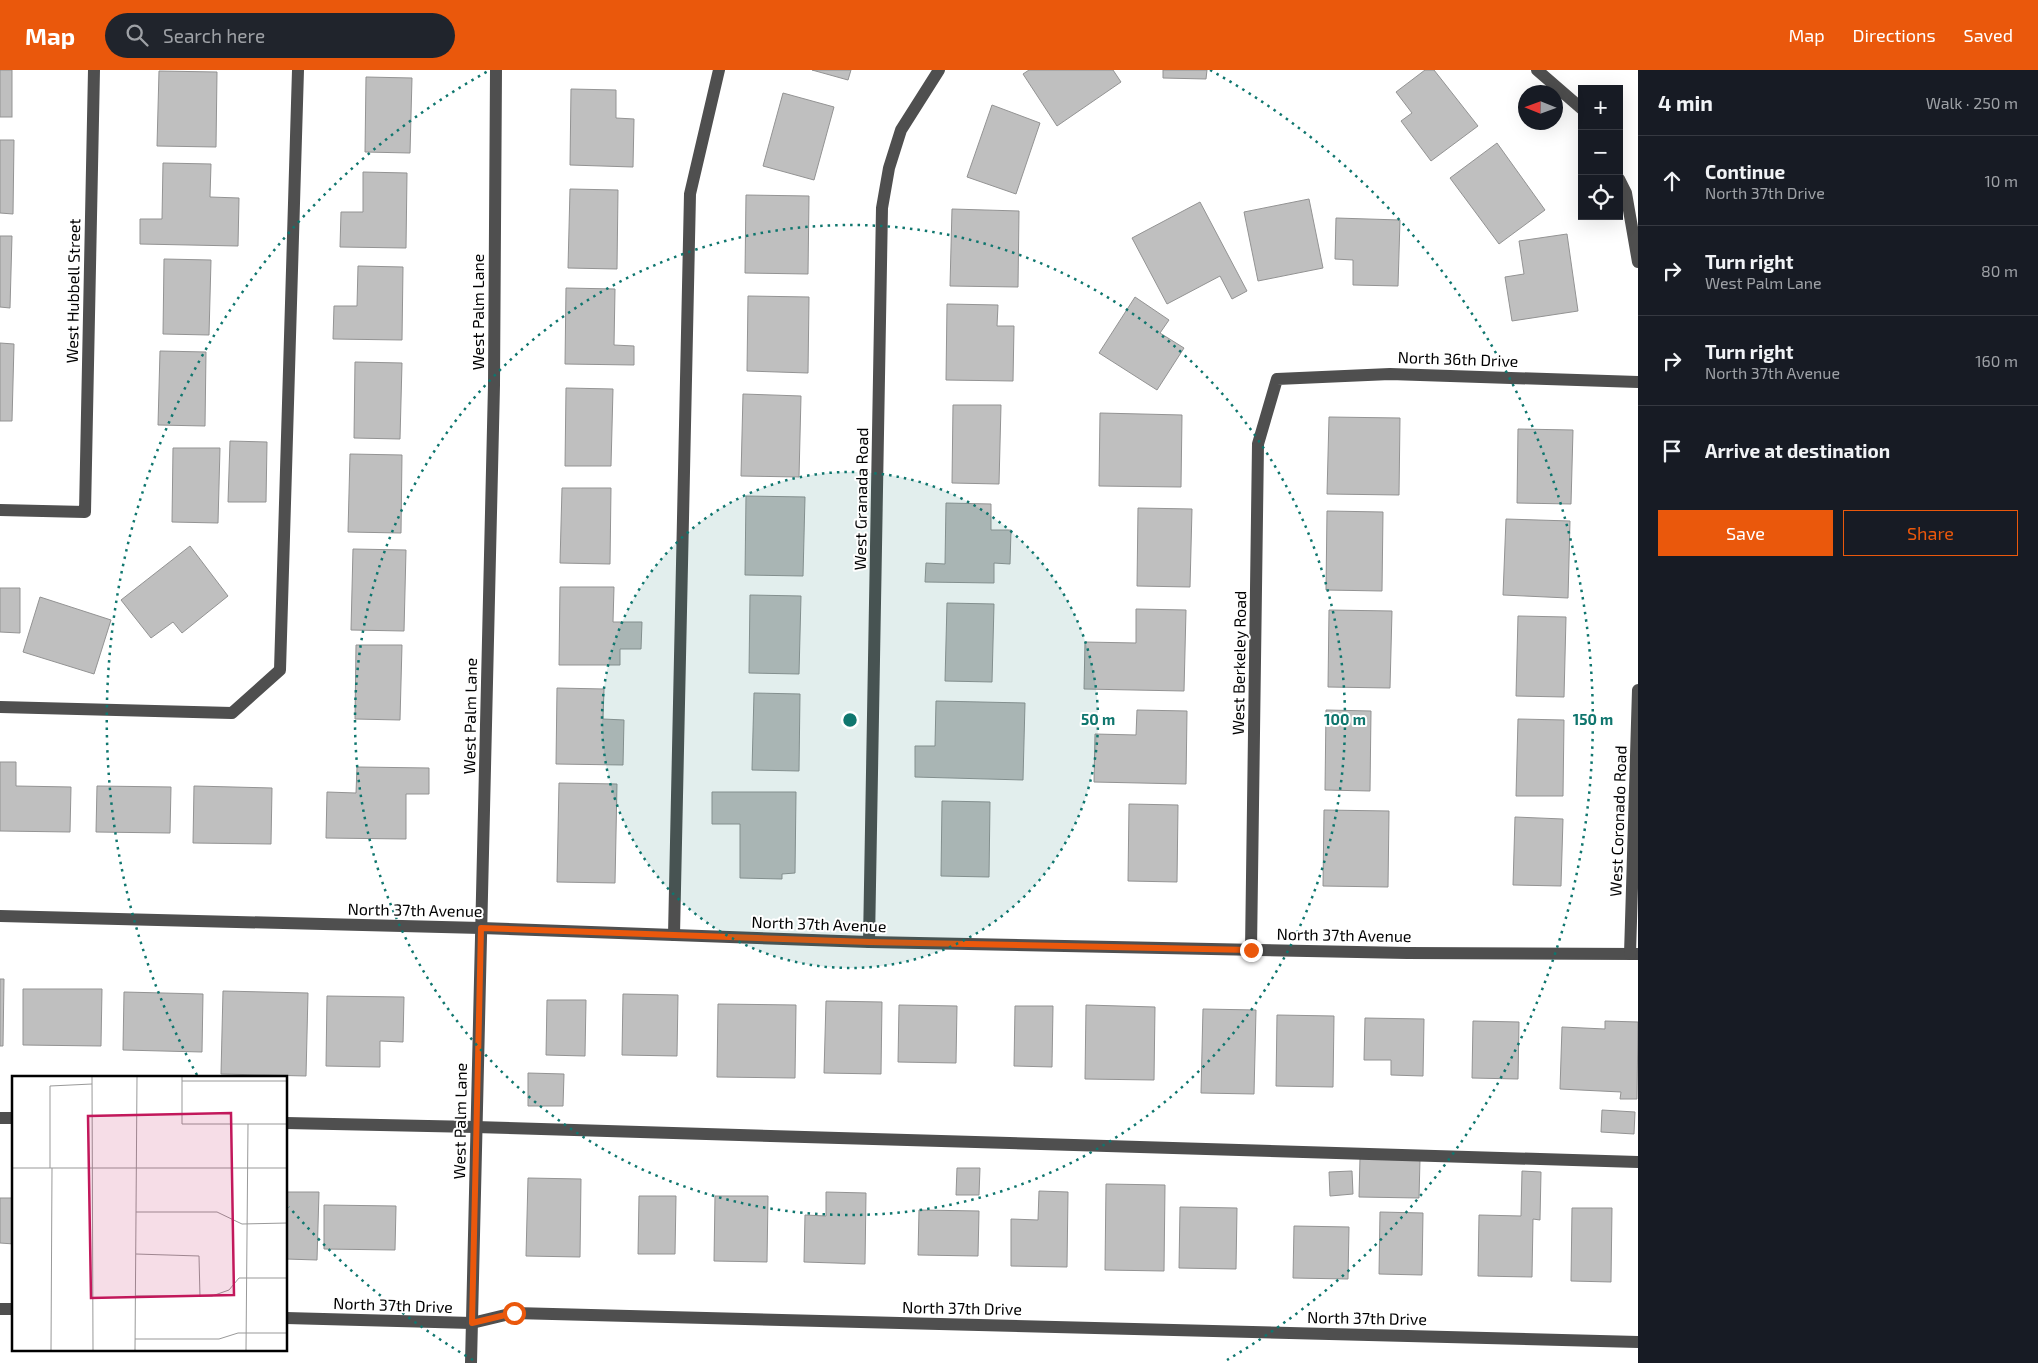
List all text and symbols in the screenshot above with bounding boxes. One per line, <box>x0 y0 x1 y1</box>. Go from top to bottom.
search box <box>105 13 455 58</box>
text: Map <box>25 21 75 50</box>
icon: search <box>123 21 151 49</box>
text: Search here <box>163 24 265 47</box>
text: Map <box>1788 24 1825 46</box>
text: Directions <box>1853 24 1936 46</box>
text: Saved <box>1964 24 2013 46</box>
north arrow <box>1518 85 1563 130</box>
map controls <box>1578 85 1623 220</box>
button: + <box>1578 85 1623 130</box>
text: 4 min <box>1658 90 1713 115</box>
text: Walk · 250 m <box>1926 93 2018 112</box>
button: − <box>1578 130 1623 175</box>
text: Continue <box>1705 160 1785 183</box>
icon: ahead <box>1658 167 1686 195</box>
text: 10 m <box>1984 171 2018 190</box>
button: locate <box>1578 175 1623 220</box>
text: North 37th Drive <box>1705 183 1825 202</box>
street label: West Hubbell Street <box>62 218 83 364</box>
text: Turn right <box>1705 250 1793 273</box>
street label: West Palm Lane <box>468 254 487 370</box>
icon: right <box>1658 257 1686 285</box>
text: 80 m <box>1981 261 2018 280</box>
text: West Palm Lane <box>1705 273 1822 292</box>
text: Turn right <box>1705 340 1793 363</box>
street label: North 36th Drive <box>1397 347 1519 370</box>
icon: right <box>1658 347 1686 375</box>
text: 160 m <box>1975 351 2018 370</box>
text: North 37th Avenue <box>1705 363 1840 382</box>
street label: West Granada Road <box>850 427 871 571</box>
icon: arrive <box>1658 437 1686 465</box>
text: Arrive at destination <box>1705 439 1890 462</box>
button: Save <box>1658 510 1833 556</box>
button: Share <box>1843 510 2018 556</box>
street label: West Berkeley Road <box>1228 591 1249 735</box>
street label: West Palm Lane <box>459 658 480 774</box>
text: 50 m <box>1081 710 1115 728</box>
text: 100 m <box>1324 710 1366 728</box>
text: 150 m <box>1573 710 1613 728</box>
centre of rings <box>841 711 859 729</box>
street label: West Coronado Road <box>1605 745 1630 897</box>
street label: North 37th Avenue <box>347 899 483 920</box>
street label: North 37th Avenue <box>751 912 887 935</box>
street label: North 37th Avenue <box>1276 924 1412 945</box>
route end <box>1240 939 1263 962</box>
street label: West Palm Lane <box>449 1063 470 1179</box>
inset map <box>12 1076 288 1350</box>
street label: North 37th Drive <box>333 1293 453 1316</box>
street label: North 37th Drive <box>902 1297 1022 1318</box>
route start <box>503 1302 526 1325</box>
street label: North 37th Drive <box>1307 1307 1427 1328</box>

